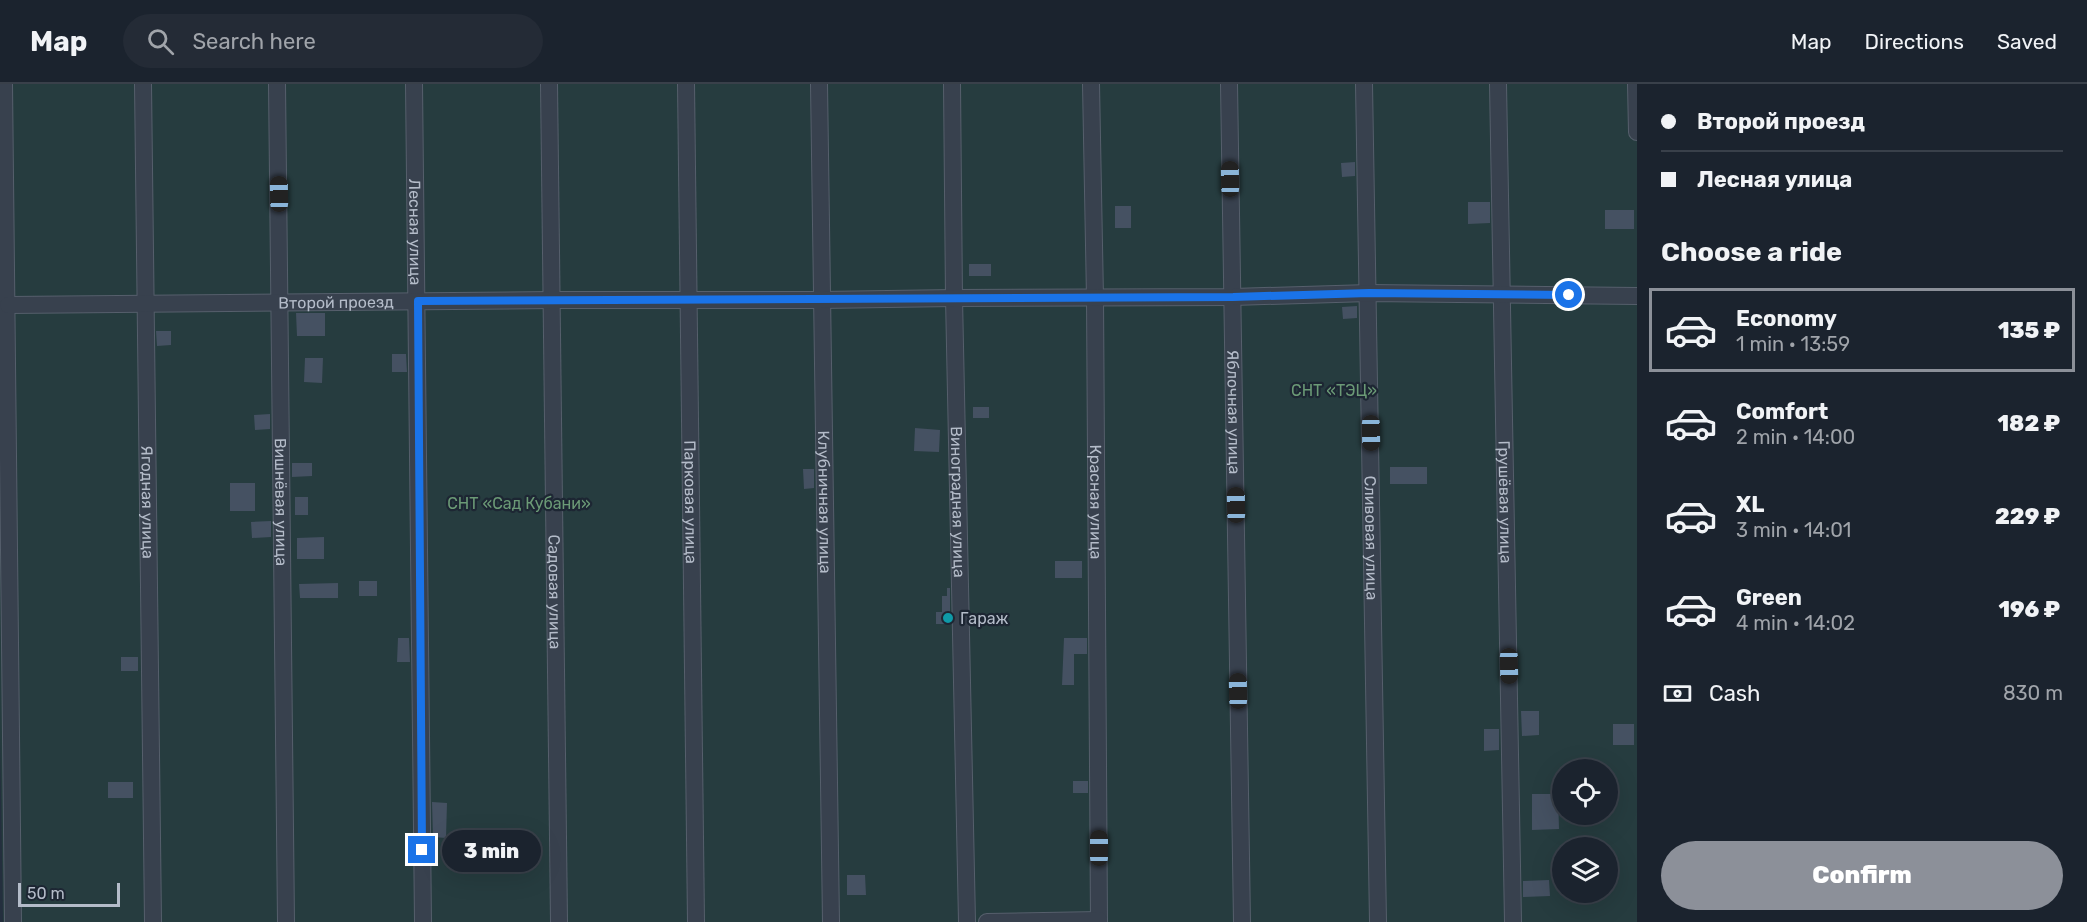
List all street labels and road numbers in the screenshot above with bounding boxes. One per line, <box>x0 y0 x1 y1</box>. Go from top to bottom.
street label: Лесная улица <box>405 179 425 285</box>
street label: Второй проезд <box>278 292 394 313</box>
street label: Яблочная улица <box>1223 350 1244 474</box>
street label: Виноградная улица <box>947 426 969 578</box>
street label: Клубничная улица <box>814 430 835 574</box>
street label: Вишнёвая улица <box>271 438 291 566</box>
street label: Парковая улица <box>680 440 701 564</box>
street label: Грушёвая улица <box>1494 440 1516 564</box>
street label: Ягодная улица <box>137 445 158 559</box>
street label: Красная улица <box>1086 445 1106 559</box>
street label: Сливовая улица <box>1361 476 1382 600</box>
street label: Садовая улица <box>544 534 565 649</box>

